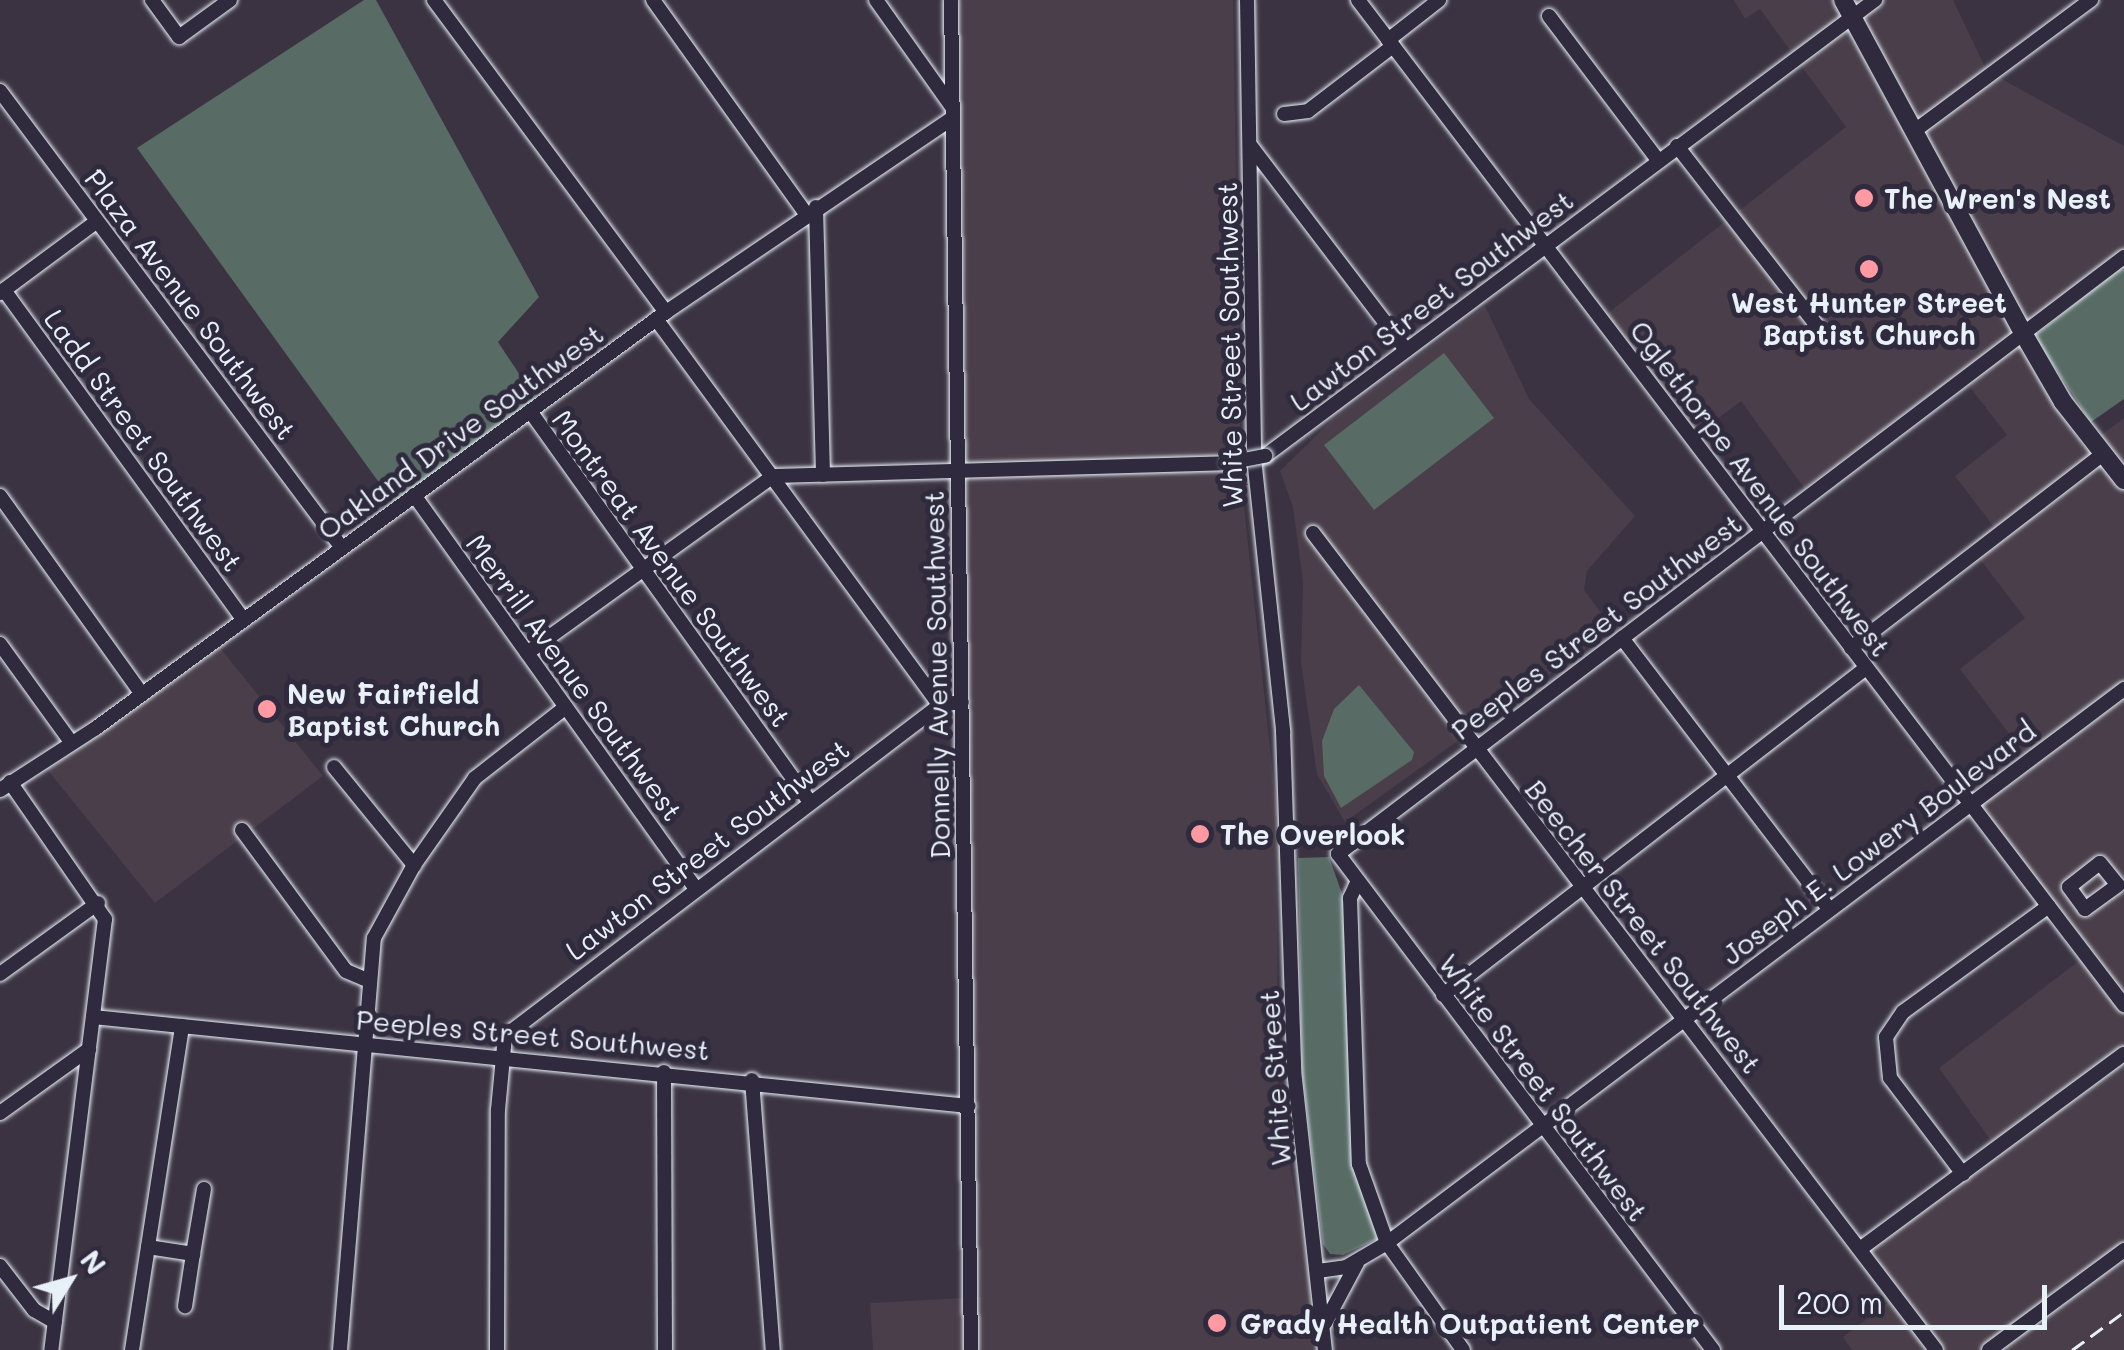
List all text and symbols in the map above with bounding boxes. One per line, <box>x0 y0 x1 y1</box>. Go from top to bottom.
street label: Plaza Avenue Southwest <box>78 162 304 446</box>
place label: The Wren's Nest <box>1884 181 2111 215</box>
street label: White Street Southwest <box>1209 182 1249 508</box>
street label: Lawton Street Southwest <box>1283 182 1579 418</box>
marker: The Wren's Nest <box>1853 187 1875 209</box>
marker: West Hunter Street Baptist Church <box>1858 258 1880 280</box>
place label: West Hunter Street Baptist Church <box>1731 285 2007 351</box>
street label: Ladd Street Southwest <box>38 303 250 577</box>
street label: Oglethorpe Avenue Southwest <box>1624 313 1898 663</box>
street label: Oakland Drive Southwest <box>311 316 609 546</box>
street label: Montreat Avenue Southwest <box>546 403 798 733</box>
street label: Donnelly Avenue Southwest <box>916 491 956 859</box>
street label: Peeples Street Southwest <box>1444 506 1748 746</box>
street label: Merrill Avenue Southwest <box>460 527 690 827</box>
place label: New Fairfield Baptist Church <box>287 676 500 742</box>
marker: New Fairfield Baptist Church <box>256 698 278 720</box>
street label: Joseph E. Lowery Boulevard <box>1715 713 2041 971</box>
street label: Lawton Street Southwest <box>559 731 855 967</box>
street label: Beecher Street Southwest <box>1519 772 1769 1080</box>
place label: The Overlook <box>1220 817 1405 851</box>
marker: The Overlook <box>1189 823 1211 845</box>
street label: White Street Southwest <box>1432 947 1656 1227</box>
street label: White Street <box>1251 989 1297 1167</box>
street label: Peeples Street Southwest <box>355 1002 711 1066</box>
north arrow <box>20 1230 120 1330</box>
text: N <box>73 1243 115 1281</box>
scale bar <box>1784 1265 2052 1327</box>
text: 200 m <box>1796 1282 1883 1322</box>
place label: Grady Health Outpatient Center <box>1240 1306 1700 1340</box>
marker: Grady Health Outpatient Center <box>1204 1310 1230 1336</box>

